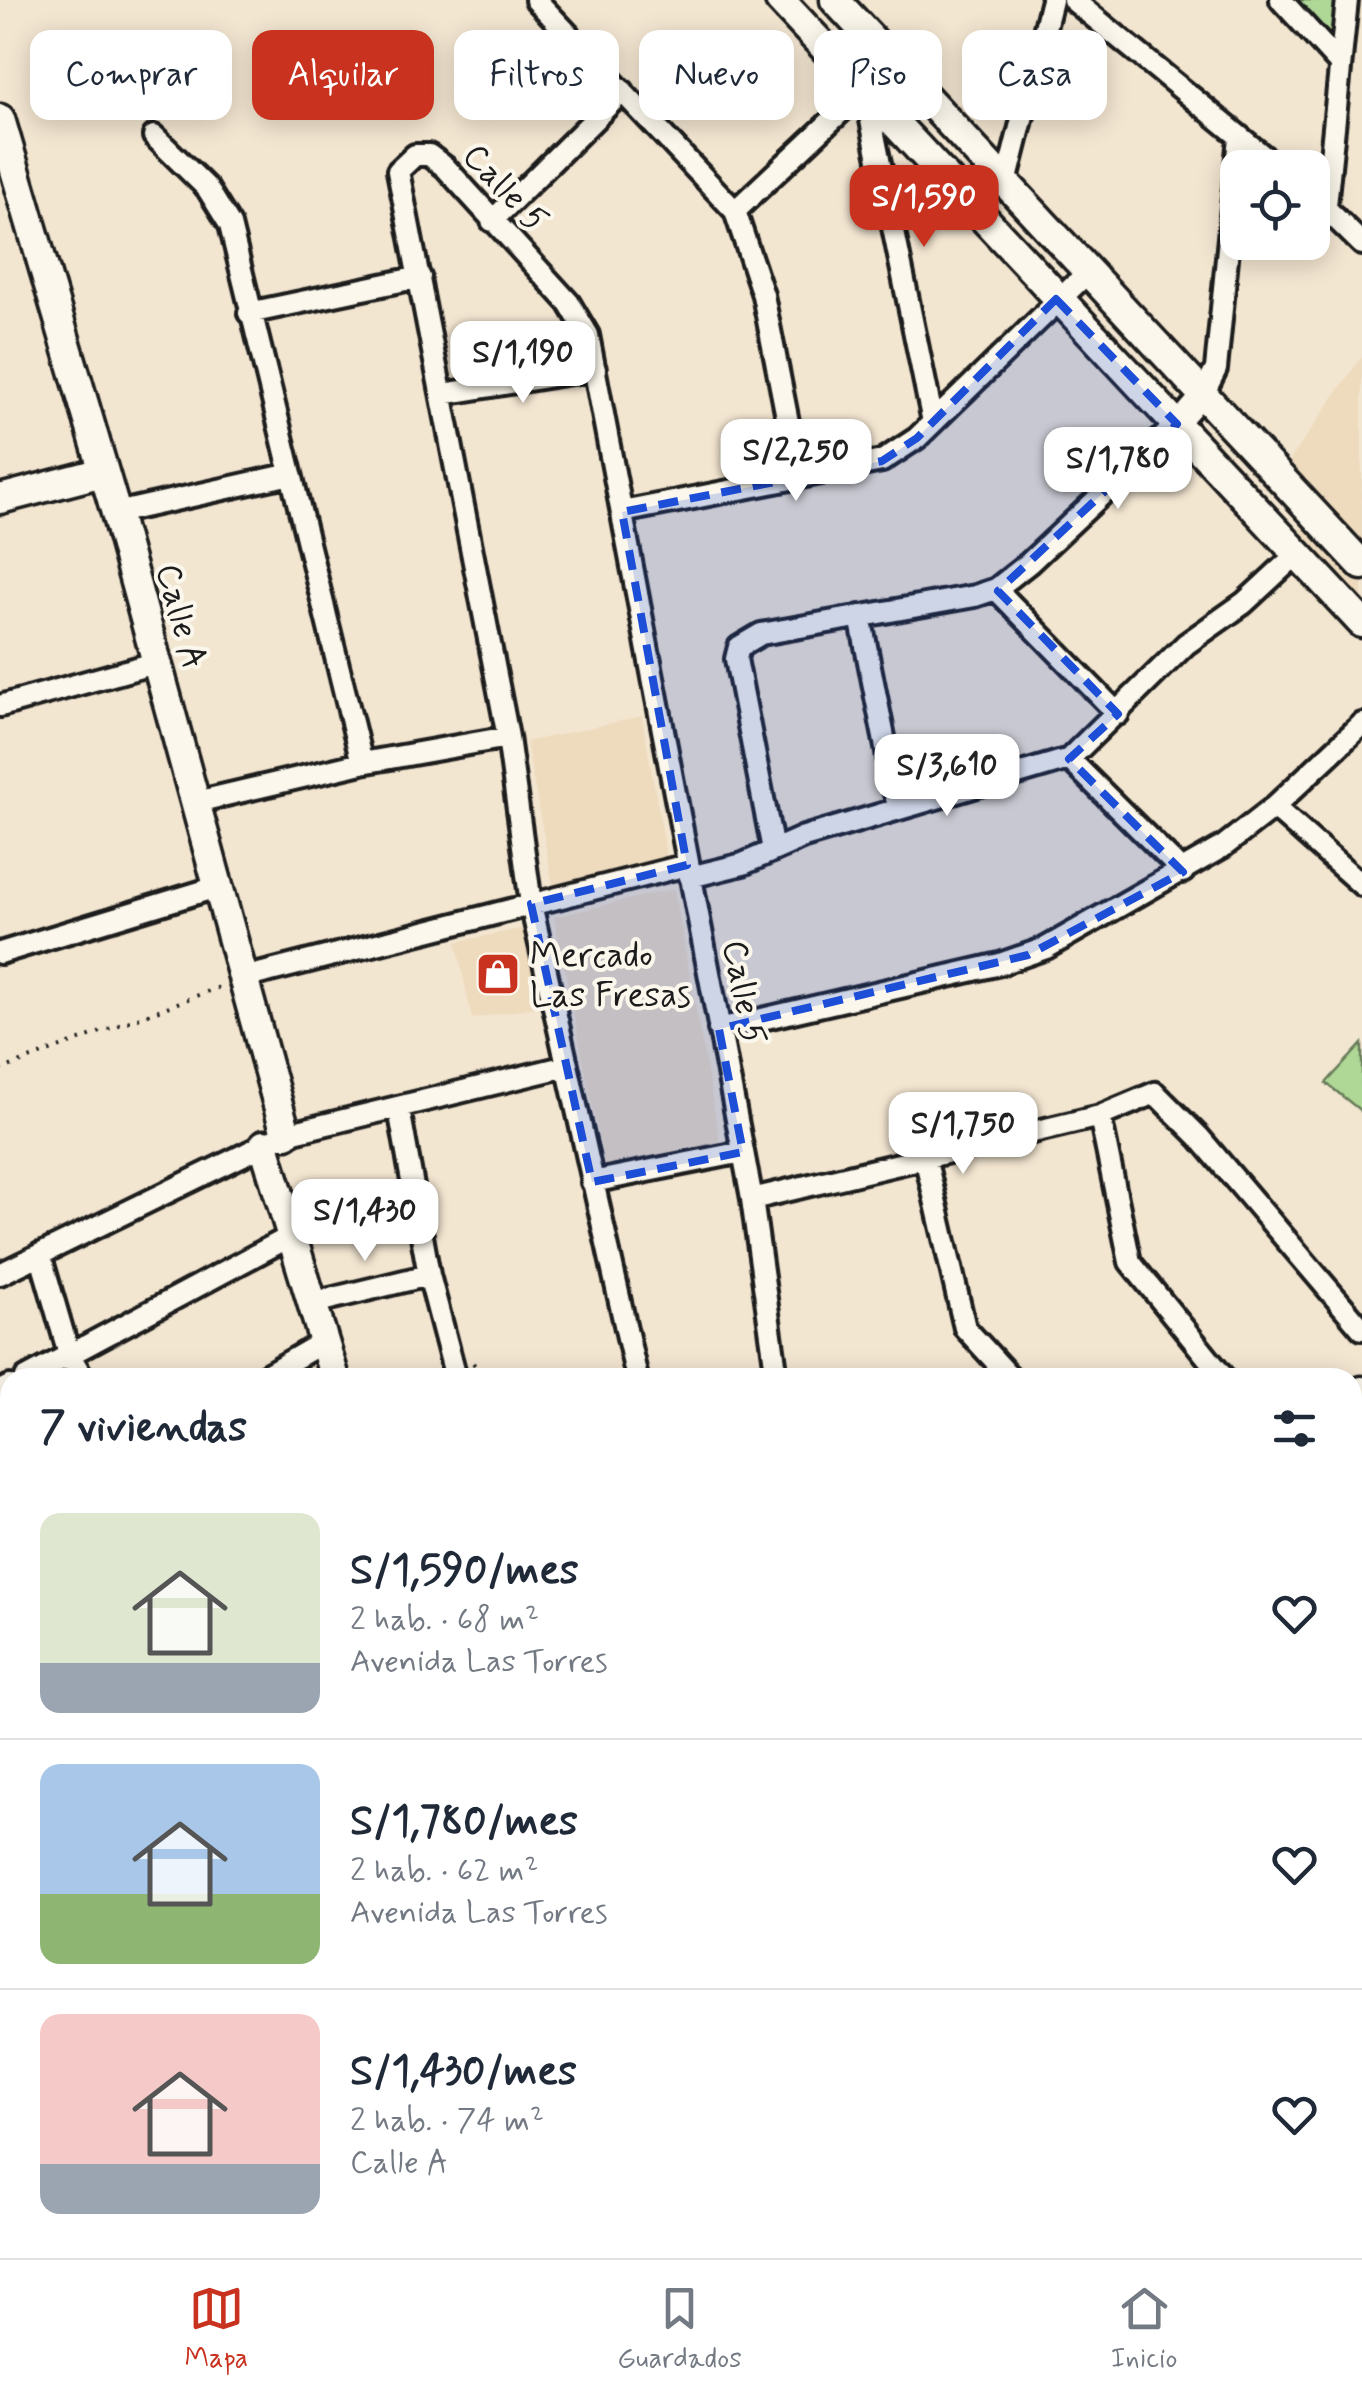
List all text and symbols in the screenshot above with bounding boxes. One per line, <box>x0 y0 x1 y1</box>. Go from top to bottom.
chip: Comprar <box>30 30 232 120</box>
chip: Alquilar <box>252 30 434 120</box>
chip: Filtros <box>454 30 619 120</box>
chip: Nuevo <box>639 30 794 120</box>
chip: Piso <box>814 30 942 120</box>
chip: Casa <box>962 30 1107 120</box>
street label: Calle 5 <box>452 134 557 243</box>
map controls <box>1220 150 1330 260</box>
button: locate <box>1220 150 1330 260</box>
pin: S/1,590 <box>832 165 1016 250</box>
text: S/1,590 <box>872 176 976 218</box>
pin: S/1,190 <box>431 321 615 406</box>
text: S/1,190 <box>472 332 574 374</box>
pin: S/2,250 <box>704 419 888 504</box>
pin: S/1,780 <box>1026 427 1210 512</box>
text: S/2,250 <box>743 430 849 472</box>
text: S/1,780 <box>1066 438 1170 480</box>
street label: Calle A <box>144 559 216 674</box>
pin: S/3,610 <box>855 734 1039 819</box>
text: S/3,610 <box>896 745 998 787</box>
place label: Mercado Las Fresas <box>530 933 691 1019</box>
street label: Calle 5 <box>710 936 776 1049</box>
shop icon: Mercado Las Fresas <box>475 951 521 997</box>
pin: S/1,750 <box>871 1092 1055 1177</box>
text: S/1,750 <box>911 1103 1015 1145</box>
pin: S/1,430 <box>273 1179 457 1264</box>
text: S/1,430 <box>313 1190 417 1232</box>
text: 7 viviendas <box>40 1401 247 1456</box>
icon: filters <box>1267 1401 1322 1456</box>
text: S/1,590/mes <box>350 1544 579 1599</box>
icon: home <box>120 1553 240 1673</box>
icon: heart <box>1267 1586 1322 1641</box>
text: 2 hab. · 68 m² <box>350 1599 539 1641</box>
text: Avenida Las Torres <box>350 1641 608 1683</box>
text: S/1,780/mes <box>350 1795 578 1850</box>
icon: home <box>120 1804 240 1924</box>
icon: heart <box>1267 1837 1322 1892</box>
text: 2 hab. · 62 m² <box>350 1850 538 1892</box>
text: Avenida Las Torres <box>350 1892 608 1934</box>
text: S/1,430/mes <box>350 2045 577 2100</box>
icon: home <box>120 2054 240 2174</box>
icon: heart <box>1267 2087 1322 2142</box>
text: 2 hab. · 74 m² <box>350 2100 544 2142</box>
text: Calle A <box>350 2142 448 2184</box>
tab: Mapa <box>185 2281 248 2378</box>
tab: Guardados <box>617 2281 742 2378</box>
tab: Inicio <box>1111 2281 1178 2378</box>

